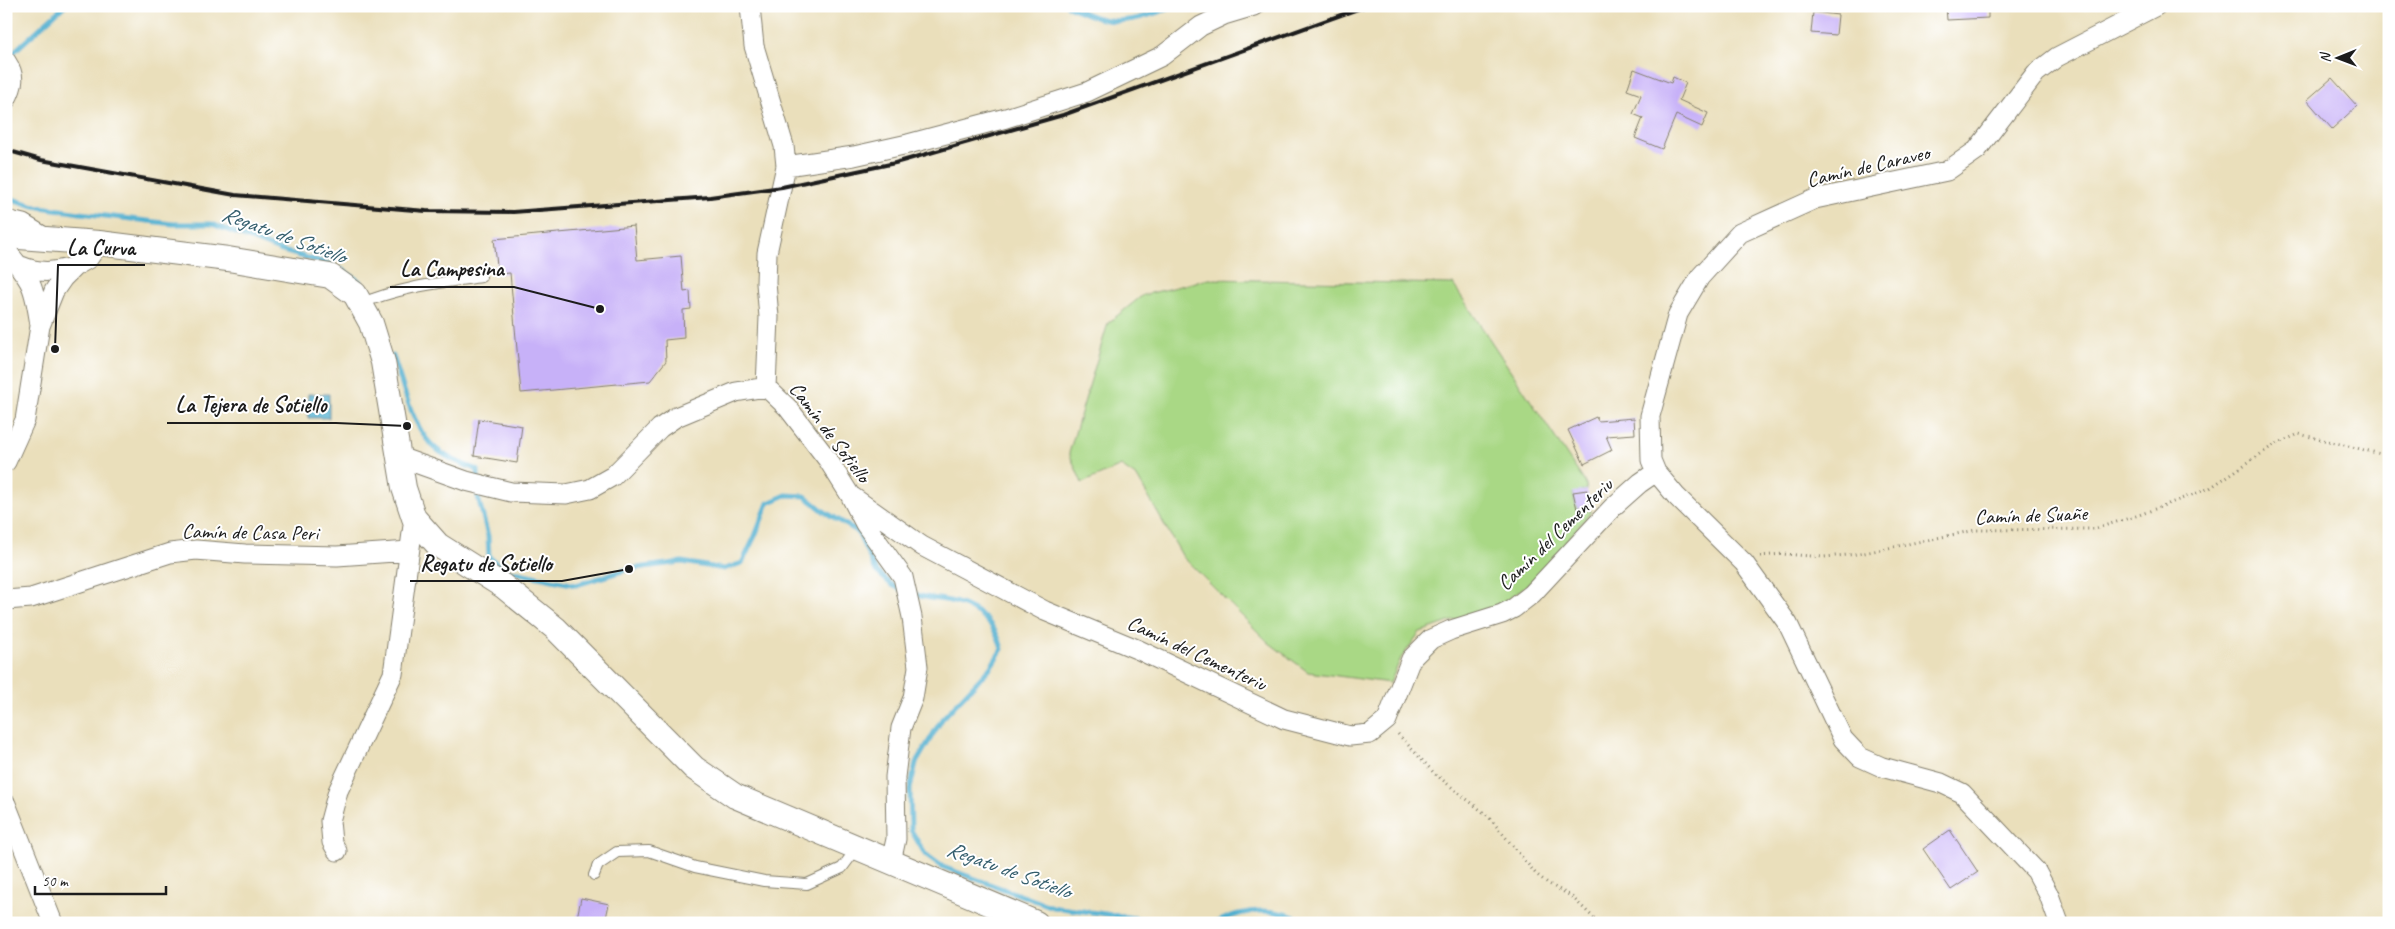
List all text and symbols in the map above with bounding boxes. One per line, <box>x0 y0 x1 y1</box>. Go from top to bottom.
north arrow <box>2312 32 2362 82</box>
text: N <box>2317 51 2334 63</box>
street label: Camín de Caraveo <box>1804 139 1934 193</box>
water label: Regatu de Sotiello <box>218 200 353 272</box>
callout: La Curva <box>58 228 145 265</box>
text: La Curva <box>67 234 137 262</box>
callout: La Campesina <box>390 250 514 287</box>
text: La Campesina <box>400 255 506 283</box>
street label: Camín de Sotiello <box>784 376 878 490</box>
callout: La Tejera de Sotiello <box>167 386 336 423</box>
text: La Tejera de Sotiello <box>176 391 328 419</box>
street label: Camín del Cementeriu <box>1492 471 1619 596</box>
street label: Camín de Suañe <box>1974 500 2090 530</box>
street label: Camín de Casa Peri <box>182 518 322 546</box>
callout: Regatu de Sotiello <box>410 544 562 581</box>
text: Regatu de Sotiello <box>420 550 554 578</box>
street label: Camín del Cementeriu <box>1123 609 1272 697</box>
water label: Regatu de Sotiello <box>943 835 1078 907</box>
scale bar <box>35 864 166 896</box>
text: 50 m <box>42 872 69 891</box>

